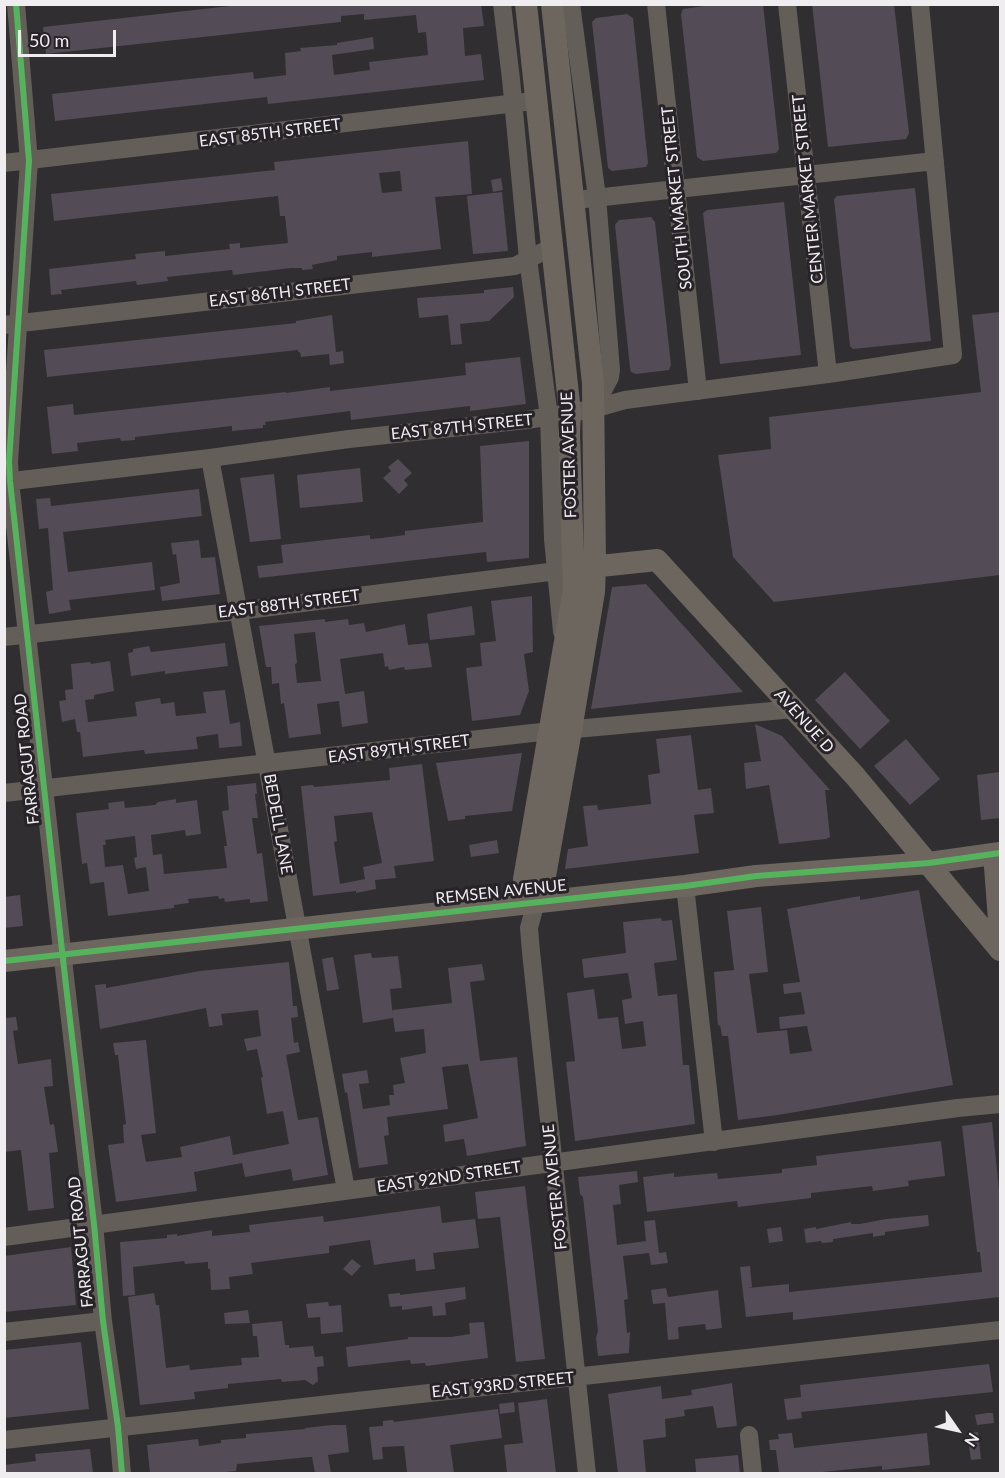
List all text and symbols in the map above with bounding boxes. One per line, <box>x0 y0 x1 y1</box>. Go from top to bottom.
scale bar <box>21 18 118 56</box>
text: 50 m <box>29 29 69 51</box>
street label: CENTER MARKET STREET <box>789 93 827 285</box>
street label: SOUTH MARKET STREET <box>658 105 696 291</box>
street label: EAST 85TH STREET <box>198 115 342 151</box>
street label: EAST 86TH STREET <box>208 275 352 311</box>
street label: FOSTER AVENUE <box>557 391 581 519</box>
street label: EAST 87TH STREET <box>390 410 534 444</box>
street label: EAST 88TH STREET <box>217 586 361 622</box>
street label: AVENUE D <box>770 685 838 757</box>
street label: FARRAGUT ROAD <box>11 692 43 826</box>
street label: EAST 89TH STREET <box>327 731 471 767</box>
street label: BEDELL LANE <box>260 772 296 876</box>
street label: REMSEN AVENUE <box>435 876 567 908</box>
street label: FOSTER AVENUE <box>539 1123 571 1251</box>
street label: EAST 92ND STREET <box>376 1157 522 1197</box>
street label: FARRAGUT ROAD <box>65 1175 97 1309</box>
street label: EAST 93RD STREET <box>431 1368 575 1402</box>
north arrow <box>927 1400 987 1460</box>
text: N <box>961 1430 984 1451</box>

